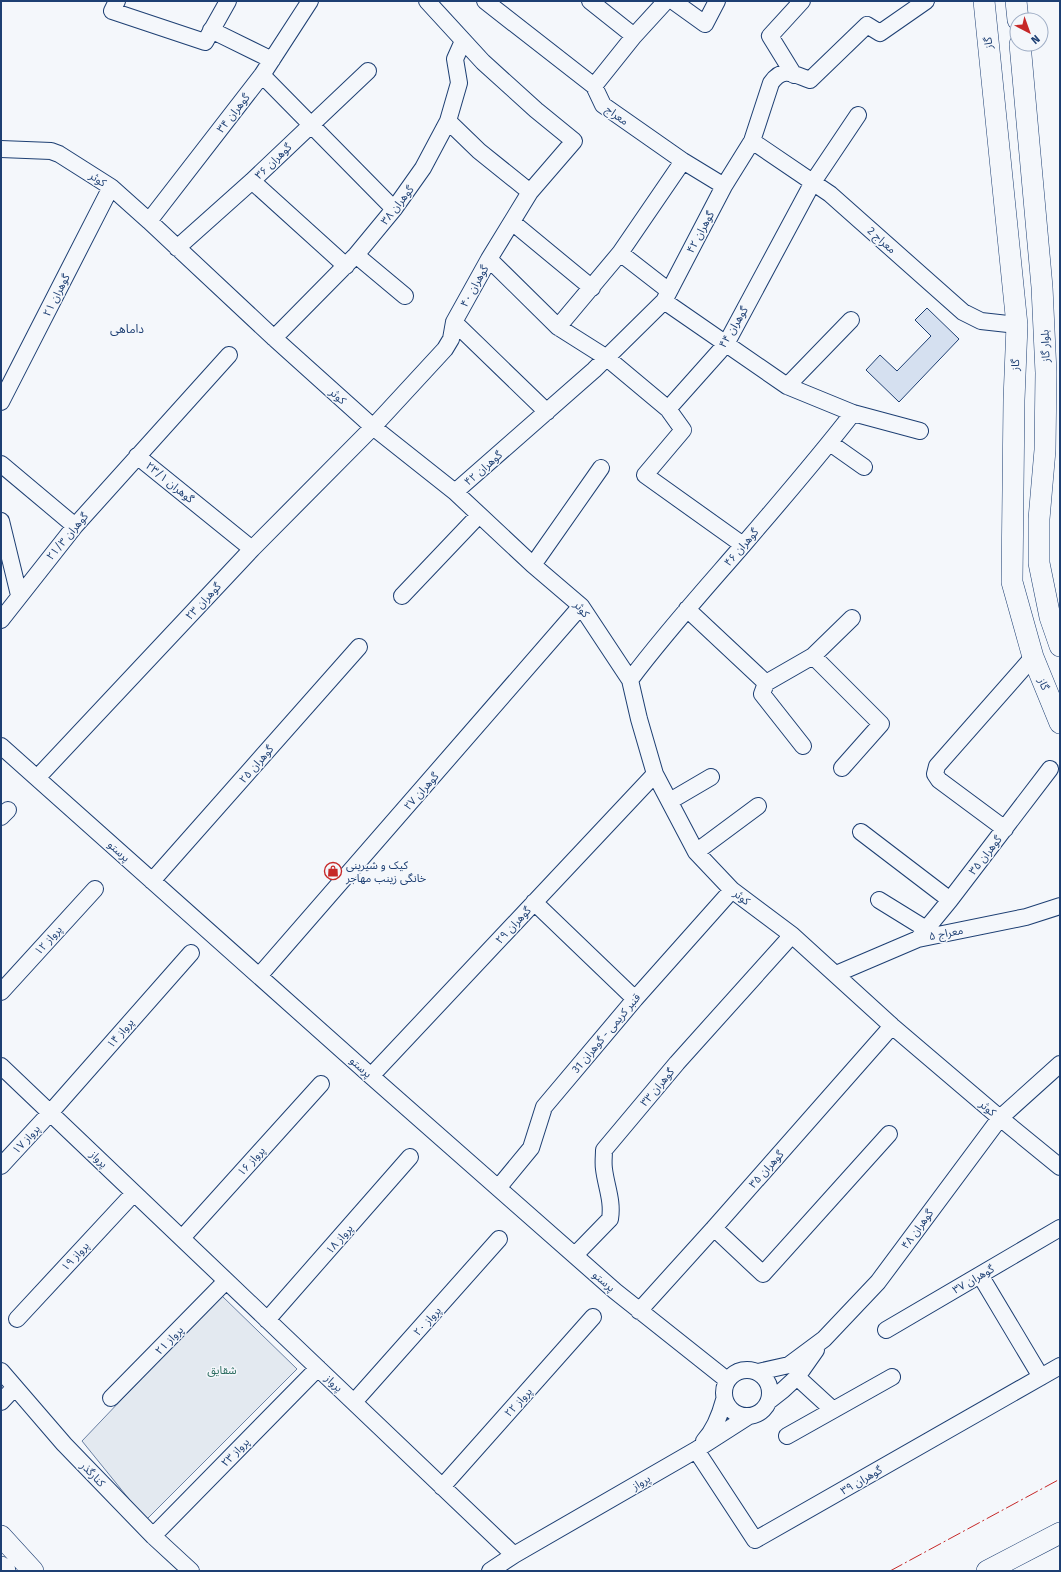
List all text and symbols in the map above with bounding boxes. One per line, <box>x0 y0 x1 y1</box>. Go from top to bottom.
north arrow <box>1009 12 1049 52</box>
text: N <box>1028 32 1042 46</box>
street label: گاز <box>981 36 996 50</box>
street label: گوهران ۳۴ <box>214 91 253 135</box>
street label: معراج <box>602 103 631 129</box>
street label: گوهران ۳۶ <box>252 140 295 182</box>
street label: کوثر <box>86 169 109 190</box>
street label: گوهران ۳۸ <box>378 183 417 227</box>
street label: گوهران ۴۲ <box>684 209 717 255</box>
street label: معراج 2 <box>864 224 899 257</box>
street label: گوهران ۴۰ <box>458 263 491 309</box>
street label: گوهران ۲۱ <box>40 271 73 319</box>
street label: گوهران ۴۴ <box>716 304 751 350</box>
district label: داماهی <box>110 322 144 336</box>
street label: بلوار گاز <box>1038 329 1053 364</box>
street label: گاز <box>1009 358 1022 372</box>
street label: کوثر <box>326 385 349 407</box>
street label: گوهران ۴۲ <box>462 448 505 488</box>
street label: گوهران ۲۳/۱ <box>143 459 197 506</box>
street label: گوهران ۲۱/۳ <box>44 510 91 563</box>
street label: گوهران ۴۶ <box>721 525 762 569</box>
street label: گوهران ۲۳ <box>183 580 224 623</box>
street label: کوثر <box>570 598 592 621</box>
street label: گاز <box>1035 675 1052 693</box>
street label: گوهران ۲۵ <box>236 742 277 786</box>
street label: گوهران ۲۷ <box>401 770 442 813</box>
street label: گوهران ۳۵ <box>966 833 1005 877</box>
street label: پرستو <box>104 838 132 865</box>
place label: کیک و شیرینی خانگی زینب مهاجر <box>345 859 427 885</box>
shop icon: کیک و شیرینی خانگی زینب مهاجر <box>323 861 343 881</box>
street label: کوثر <box>730 886 753 908</box>
street label: گوهران ۲۹ <box>493 904 534 947</box>
street label: پرواز ۱۲ <box>32 923 66 958</box>
street label: معراج ۵ <box>928 924 965 944</box>
street label: قنبر کریمی - گوهران 31 <box>569 991 643 1076</box>
street label: پرواز ۱۴ <box>104 1016 137 1051</box>
street label: پرستو <box>346 1054 374 1081</box>
street label: گوهران ۳۳ <box>638 1065 677 1109</box>
street label: کوثر <box>976 1097 999 1119</box>
street label: پرواز ۱۷ <box>10 1122 44 1157</box>
street label: پرواز ۱۶ <box>235 1144 269 1179</box>
street label: پرواز <box>86 1147 110 1171</box>
street label: گوهران ۳۵ <box>746 1148 787 1191</box>
street label: گوهران ۴۸ <box>899 1207 936 1252</box>
street label: پرواز ۱۸ <box>323 1222 356 1257</box>
street label: پرواز ۱۹ <box>59 1239 93 1274</box>
street label: گوهران ۳۷ <box>950 1262 997 1297</box>
street label: پرستو <box>589 1268 617 1295</box>
street label: پرواز ۲۰ <box>411 1304 445 1339</box>
street label: پرواز ۲۱ <box>153 1323 187 1358</box>
park label: شقایق <box>207 1364 237 1377</box>
street label: پرواز <box>321 1371 345 1395</box>
street label: پرواز ۲۲ <box>502 1385 536 1420</box>
street label: پرواز ۲۳ <box>219 1435 253 1470</box>
street label: کنارگذر <box>77 1458 108 1490</box>
street label: گوهران ۳۹ <box>838 1463 885 1498</box>
street label: پرواز <box>629 1472 653 1494</box>

